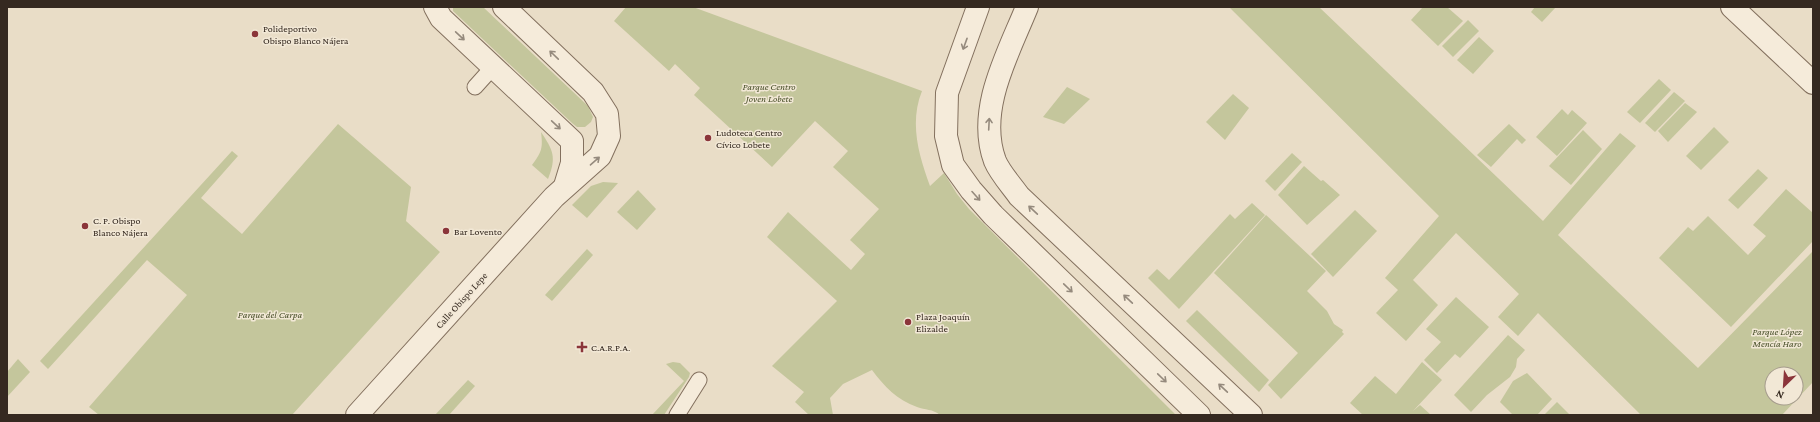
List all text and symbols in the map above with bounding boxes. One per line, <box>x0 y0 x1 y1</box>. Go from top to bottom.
place label: Polideportivo Obispo Blanco Nájera <box>263 23 349 47</box>
marker: Polideportivo Obispo Blanco Nájera <box>250 29 260 39</box>
one-way arrow <box>455 31 465 40</box>
one-way arrow <box>961 37 968 50</box>
one-way arrow <box>549 50 559 60</box>
park label: Parque Centro Joven Lobete <box>742 81 796 104</box>
one-way arrow <box>985 118 992 131</box>
one-way arrow <box>551 120 561 129</box>
place label: Ludoteca Centro Cívico Lobete <box>716 127 782 150</box>
marker: Ludoteca Centro Cívico Lobete <box>703 133 713 143</box>
one-way arrow <box>590 156 600 165</box>
one-way arrow <box>971 191 981 201</box>
one-way arrow <box>1028 205 1038 215</box>
place label: C. P. Obispo Blanco Nájera <box>93 215 148 239</box>
marker: C. P. Obispo Blanco Nájera <box>80 221 90 231</box>
marker: Bar Lovento <box>441 226 451 236</box>
place label: Bar Lovento <box>454 226 502 237</box>
street label: Calle Obispo Lepe <box>433 270 490 331</box>
one-way arrow <box>1063 283 1073 293</box>
one-way arrow <box>1123 295 1133 304</box>
park label: Parque del Carpa <box>238 309 302 320</box>
place label: Plaza Joaquín Elizalde <box>916 311 971 334</box>
marker: Plaza Joaquín Elizalde <box>903 317 913 327</box>
park label: Parque López Mencía Haro <box>1752 326 1802 349</box>
marker: C.A.R.P.A. <box>576 341 588 353</box>
place label: C.A.R.P.A. <box>591 342 630 353</box>
north arrow <box>1764 366 1804 406</box>
one-way arrow <box>1157 373 1167 383</box>
one-way arrow <box>1217 384 1228 393</box>
text: N <box>1773 388 1786 402</box>

